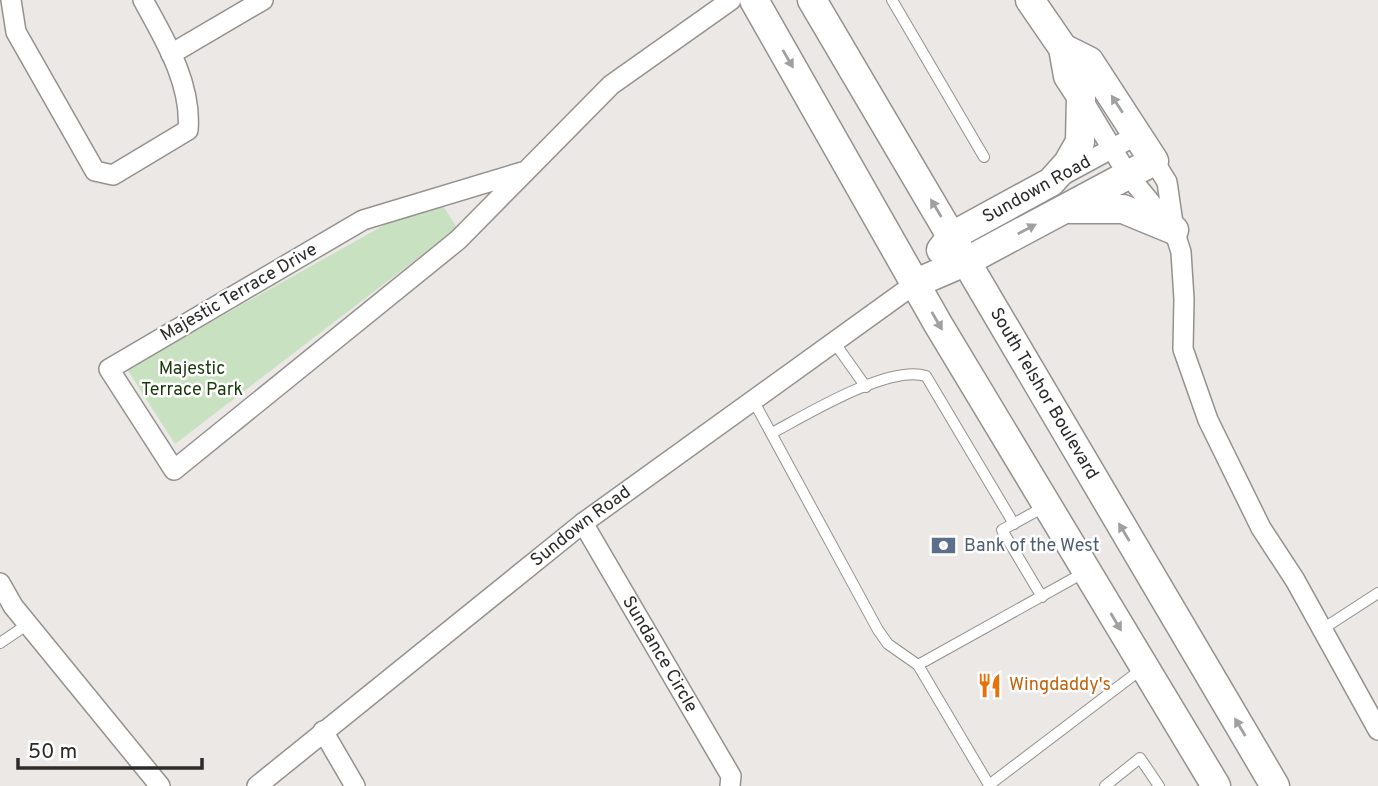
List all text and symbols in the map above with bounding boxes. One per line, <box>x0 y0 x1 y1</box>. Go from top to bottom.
one-way arrow <box>782 50 794 69</box>
one-way arrow <box>1110 94 1123 114</box>
street label: Sundown Road <box>979 151 1095 229</box>
one-way arrow <box>930 199 942 218</box>
one-way arrow <box>1018 223 1037 235</box>
street label: Majestic Terrace Drive <box>156 239 322 347</box>
street label: South Telshor Boulevard <box>984 304 1103 484</box>
one-way arrow <box>931 311 943 331</box>
park label: Majestic Terrace Park <box>141 358 243 402</box>
street label: Sundown Road <box>526 481 635 572</box>
one-way arrow <box>1118 522 1131 541</box>
bank icon: Bank of the West <box>930 532 958 560</box>
place label: Bank of the West <box>964 535 1099 558</box>
street label: Sundance Circle <box>617 592 703 717</box>
one-way arrow <box>1110 612 1122 631</box>
restaurant icon: Wingdaddy's <box>975 671 1003 699</box>
place label: Wingdaddy's <box>1009 674 1111 697</box>
one-way arrow <box>1234 718 1247 737</box>
scale bar <box>18 726 201 770</box>
text: 50 m <box>28 739 77 766</box>

